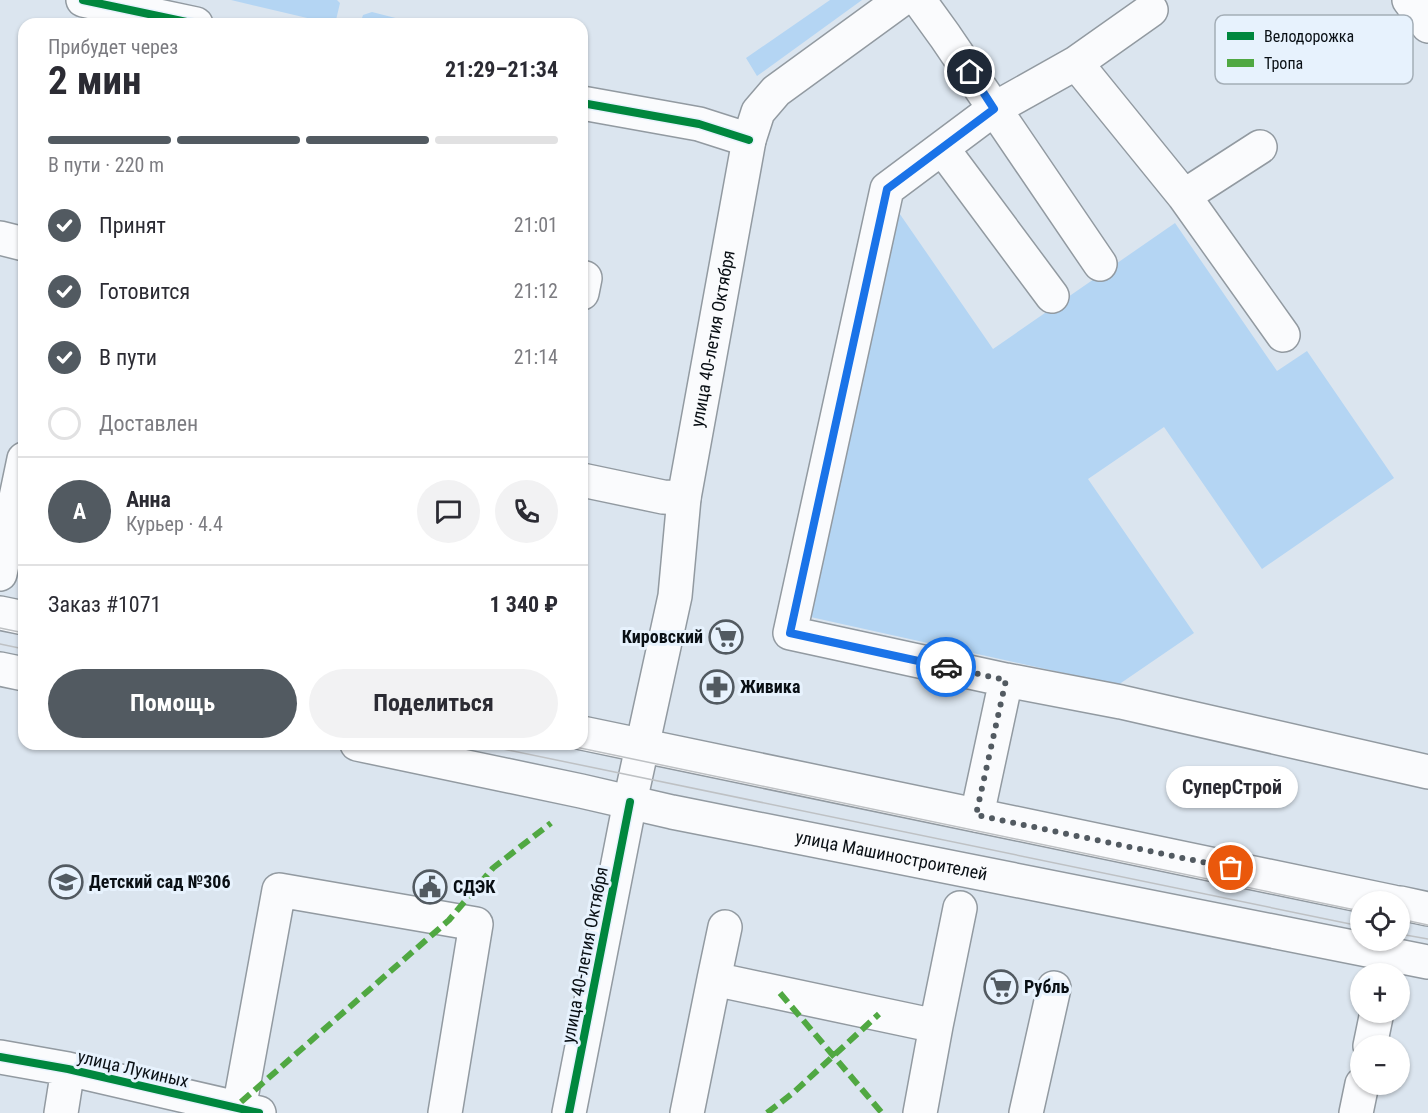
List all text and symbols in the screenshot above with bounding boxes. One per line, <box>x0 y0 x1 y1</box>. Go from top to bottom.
legend <box>1215 15 1413 84</box>
text: Велодорожка <box>1264 27 1354 46</box>
text: Прибудет через <box>48 35 178 59</box>
pin <box>944 46 995 97</box>
text: Тропа <box>1264 54 1303 73</box>
icon: home <box>953 55 986 88</box>
text: 21:29–21:34 <box>445 57 558 82</box>
text: 2 мин <box>48 58 142 104</box>
text: В пути · 220 m <box>48 153 164 177</box>
icon: check <box>48 209 81 242</box>
text: Принят <box>99 213 166 238</box>
text: 21:01 <box>514 213 558 237</box>
street label: улица 40-летия Октября <box>686 249 739 429</box>
icon: check <box>48 275 81 308</box>
text: Готовится <box>99 279 190 304</box>
text: 21:12 <box>514 279 558 303</box>
icon: check <box>48 341 81 374</box>
text: В пути <box>99 345 157 370</box>
text: 21:14 <box>514 345 558 369</box>
text: Доставлен <box>99 411 198 436</box>
button: chat <box>417 480 480 543</box>
button: phone <box>495 480 558 543</box>
text: Анна <box>126 487 171 512</box>
text: А <box>73 499 86 524</box>
text: Курьер · 4.4 <box>126 512 223 536</box>
text: Заказ #1071 <box>48 592 161 617</box>
text: 1 340 ₽ <box>490 592 558 617</box>
supermarket icon: Кировский <box>708 619 744 655</box>
place label: Кировский <box>622 626 703 647</box>
courier <box>916 637 976 697</box>
icon: car <box>930 651 963 684</box>
button: Помощь <box>48 669 297 738</box>
button: Поделиться <box>309 669 558 738</box>
pharmacy icon: Живика <box>699 669 735 705</box>
place label: Живика <box>740 676 800 697</box>
callout: СуперСтрой <box>1165 766 1297 808</box>
text: СуперСтрой <box>1182 775 1282 799</box>
street label: улица Машиностроителей <box>794 826 989 884</box>
pin <box>1205 842 1256 893</box>
icon: bag <box>1214 851 1247 884</box>
school or university icon: Детский сад №306 <box>48 864 84 900</box>
street label: улица 40-летия Октября <box>557 865 612 1045</box>
public building icon: СДЭК <box>412 869 448 905</box>
place label: Детский сад №306 <box>89 871 230 892</box>
place label: СДЭК <box>453 876 496 897</box>
map controls <box>1350 891 1410 1095</box>
button: locate <box>1350 891 1410 951</box>
button: + <box>1350 963 1410 1023</box>
supermarket icon: Рубль <box>983 969 1019 1005</box>
place label: Рубль <box>1024 976 1069 997</box>
button: − <box>1350 1035 1410 1095</box>
street label: улица Лукиных <box>76 1046 191 1092</box>

